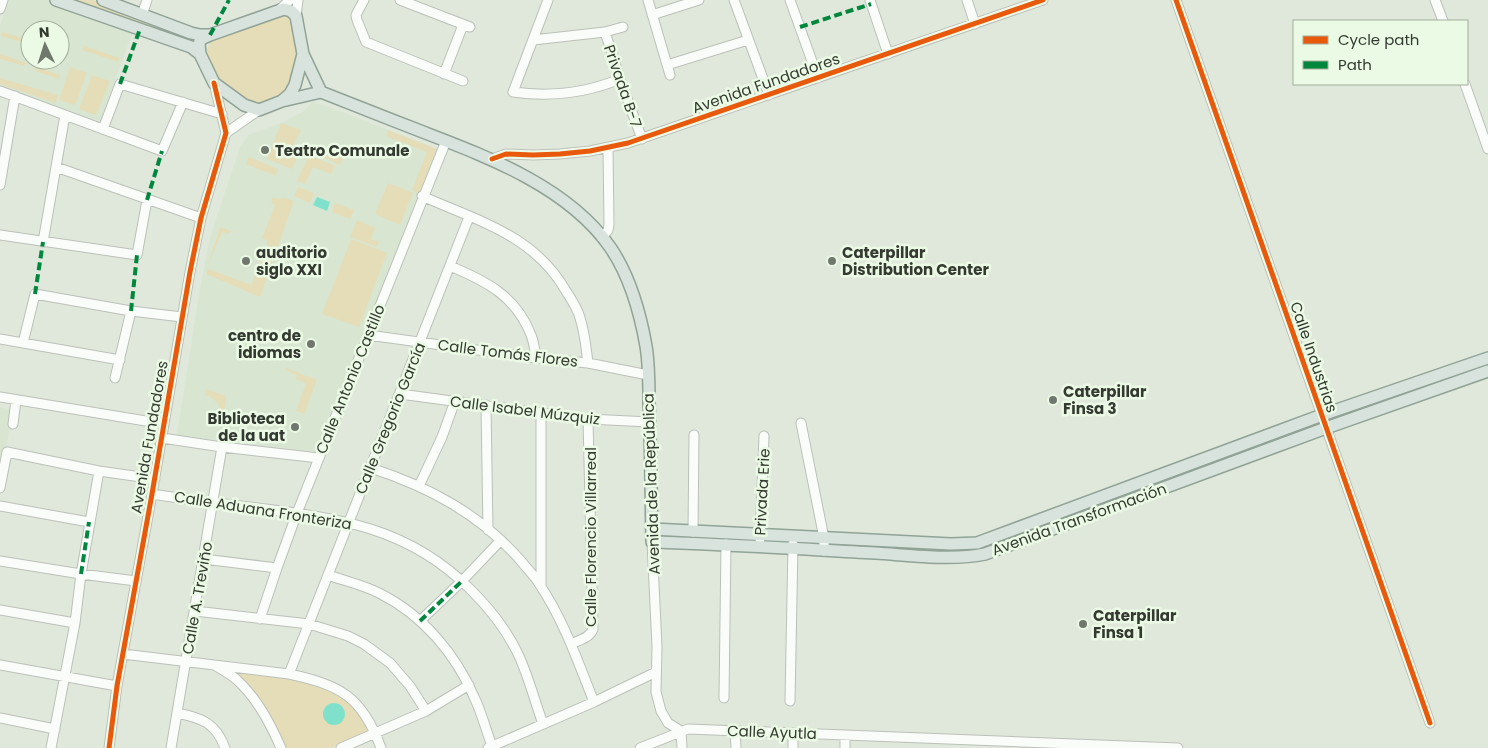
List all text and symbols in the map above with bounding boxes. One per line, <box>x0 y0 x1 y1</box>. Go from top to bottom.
north arrow <box>20 20 70 70</box>
legend <box>1293 20 1468 85</box>
text: N <box>38 22 50 42</box>
text: Cycle path <box>1338 29 1419 50</box>
street label: Privada B-7 <box>599 42 647 130</box>
street label: Avenida Fundadores <box>689 48 843 118</box>
text: Path <box>1338 54 1372 75</box>
place label: Teatro Comunale <box>275 140 409 161</box>
marker: Teatro Comunale <box>259 144 271 156</box>
place label: auditorio siglo XXI <box>256 242 327 280</box>
place label: Caterpillar Distribution Center <box>842 242 989 280</box>
marker: auditorio siglo XXI <box>240 255 252 267</box>
marker: Caterpillar Distribution Center <box>826 255 838 267</box>
street label: Calle Industrias <box>1285 299 1343 415</box>
street label: Calle Antonio Castillo <box>310 301 390 457</box>
place label: centro de idiomas <box>228 325 301 363</box>
street label: Calle Tomás Flores <box>437 334 579 372</box>
marker: centro de idiomas <box>305 338 317 350</box>
street label: Calle Gregorio García <box>350 339 430 497</box>
street label: Avenida Fundadores <box>125 359 173 515</box>
place label: Caterpillar Finsa 3 <box>1063 381 1147 419</box>
street label: Calle Isabel Múzquiz <box>449 390 601 430</box>
street label: Avenida de la República <box>637 393 665 575</box>
marker: Caterpillar Finsa 3 <box>1047 394 1059 406</box>
place label: Biblioteca de la uat <box>208 408 285 446</box>
marker: Biblioteca de la uat <box>289 421 301 433</box>
street label: Calle Florencio Villarreal <box>580 447 601 627</box>
street label: Privada Erie <box>749 448 775 536</box>
street label: Avenida Transformación <box>989 478 1169 560</box>
street label: Calle Aduana Fronteriza <box>173 486 353 534</box>
street label: Calle A. Treviño <box>177 540 217 656</box>
place label: Caterpillar Finsa 1 <box>1093 605 1177 643</box>
marker: Caterpillar Finsa 1 <box>1077 618 1089 630</box>
street label: Calle Ayutla <box>727 720 817 744</box>

